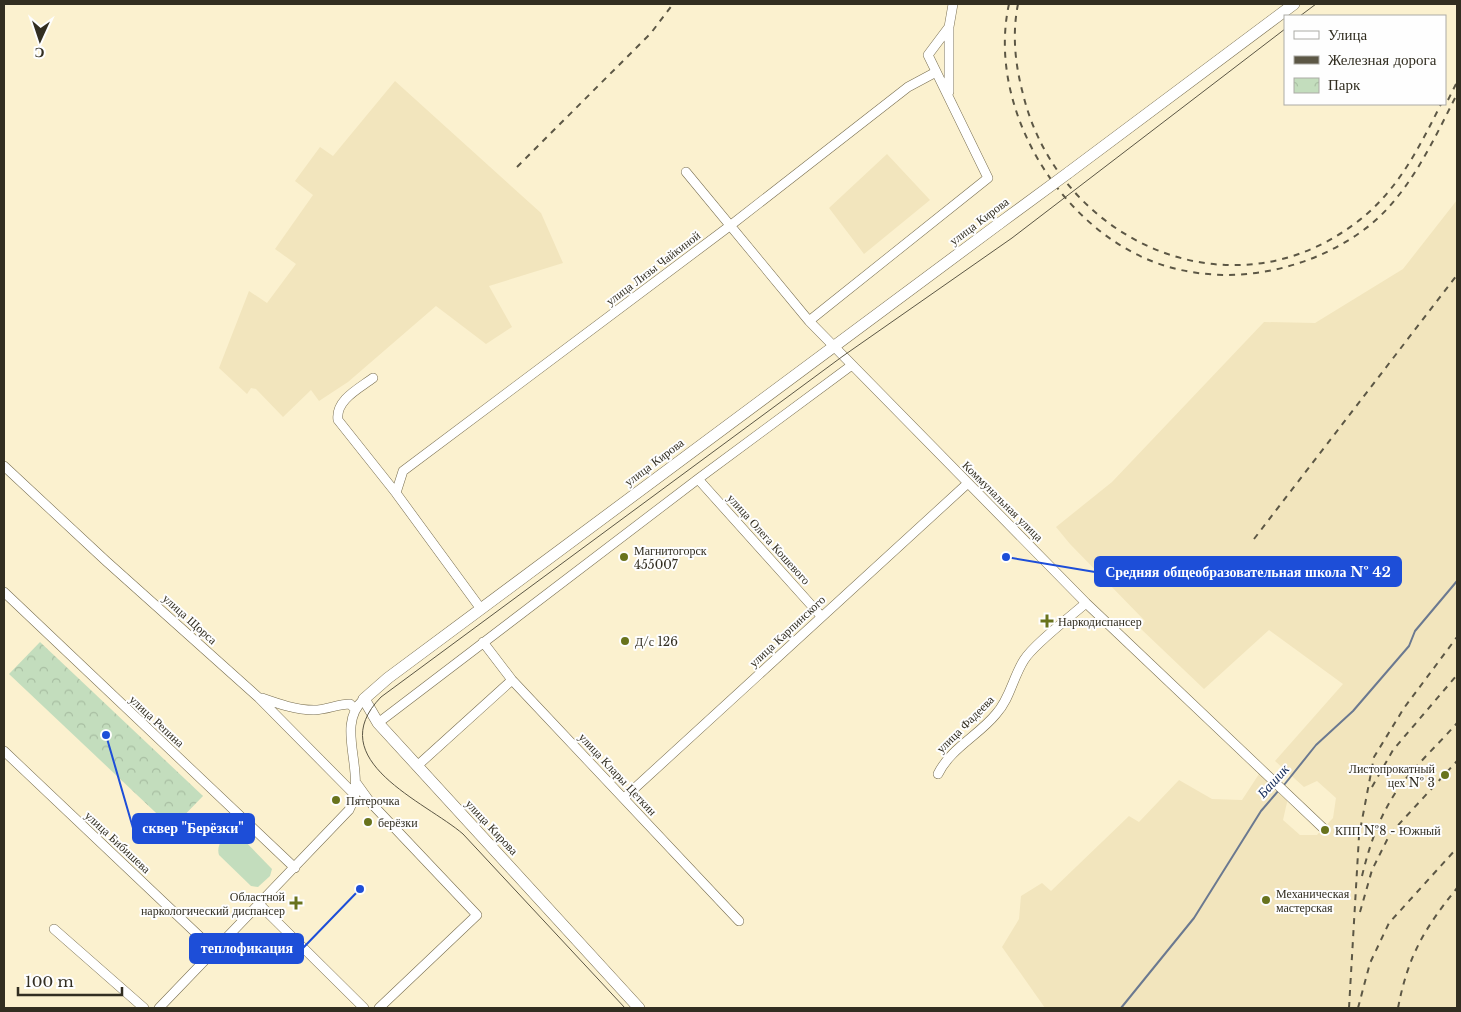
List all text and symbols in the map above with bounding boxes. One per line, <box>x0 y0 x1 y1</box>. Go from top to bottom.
north arrow <box>15 15 65 65</box>
legend <box>1284 15 1446 105</box>
text: Улица <box>1328 25 1367 44</box>
text: С <box>34 44 45 62</box>
text: Железная дорога <box>1328 50 1437 69</box>
text: Парк <box>1328 75 1361 94</box>
street label: улица Кирова <box>946 193 1012 248</box>
street label: улица Лизы Чайкиной <box>603 227 704 308</box>
street label: улица Кирова <box>621 434 687 489</box>
street label: Коммунальная улица <box>960 458 1047 545</box>
street label: улица Олега Кошевого <box>724 491 814 587</box>
place label: Магнитогорск 455007 <box>634 543 707 572</box>
marker: Магнитогорск 455007 <box>618 551 630 563</box>
callout: Средняя общеобразовательная школа № 42 <box>1095 557 1401 586</box>
text: Средняя общеобразовательная школа № 42 <box>1105 563 1391 581</box>
street label: улица Щорса <box>160 591 221 648</box>
street label: улица Карпинского <box>746 592 828 670</box>
marker: Наркодиспансер <box>1040 614 1054 628</box>
place label: Наркодиспансер <box>1058 614 1142 629</box>
place label: Д/с 126 <box>635 634 678 649</box>
marker: Д/с 126 <box>619 635 631 647</box>
street label: улица Репина <box>126 692 188 751</box>
street label: улица Фадеева <box>933 692 997 756</box>
street label: улица Клары Цеткин <box>576 729 661 819</box>
water label: Башик <box>1252 760 1293 802</box>
place label: Листопрокатный цех № 3 <box>1349 761 1436 790</box>
marker: Листопрокатный цех № 3 <box>1439 769 1451 781</box>
place label: Пятерочка <box>346 793 400 808</box>
marker: Пятерочка <box>330 794 342 806</box>
street label: улица Кирова <box>463 796 522 858</box>
street label: улица Бибишева <box>82 808 154 877</box>
callout: сквер "Берёзки" <box>133 814 254 843</box>
place label: берёзки <box>378 815 418 830</box>
marker: берёзки <box>362 816 374 828</box>
text: сквер "Берёзки" <box>142 819 244 837</box>
place label: КПП №8 - Южный <box>1335 823 1441 838</box>
marker: КПП №8 - Южный <box>1319 824 1331 836</box>
place label: Механическая мастерская <box>1276 886 1350 915</box>
place label: Областной наркологический диспансер <box>141 889 286 918</box>
marker: Механическая мастерская <box>1260 894 1272 906</box>
marker: Областной наркологический диспансер <box>289 896 303 910</box>
callout: теплофикация <box>190 934 303 963</box>
text: теплофикация <box>201 939 294 957</box>
scale bar <box>18 964 121 996</box>
text: 100 m <box>25 972 74 991</box>

